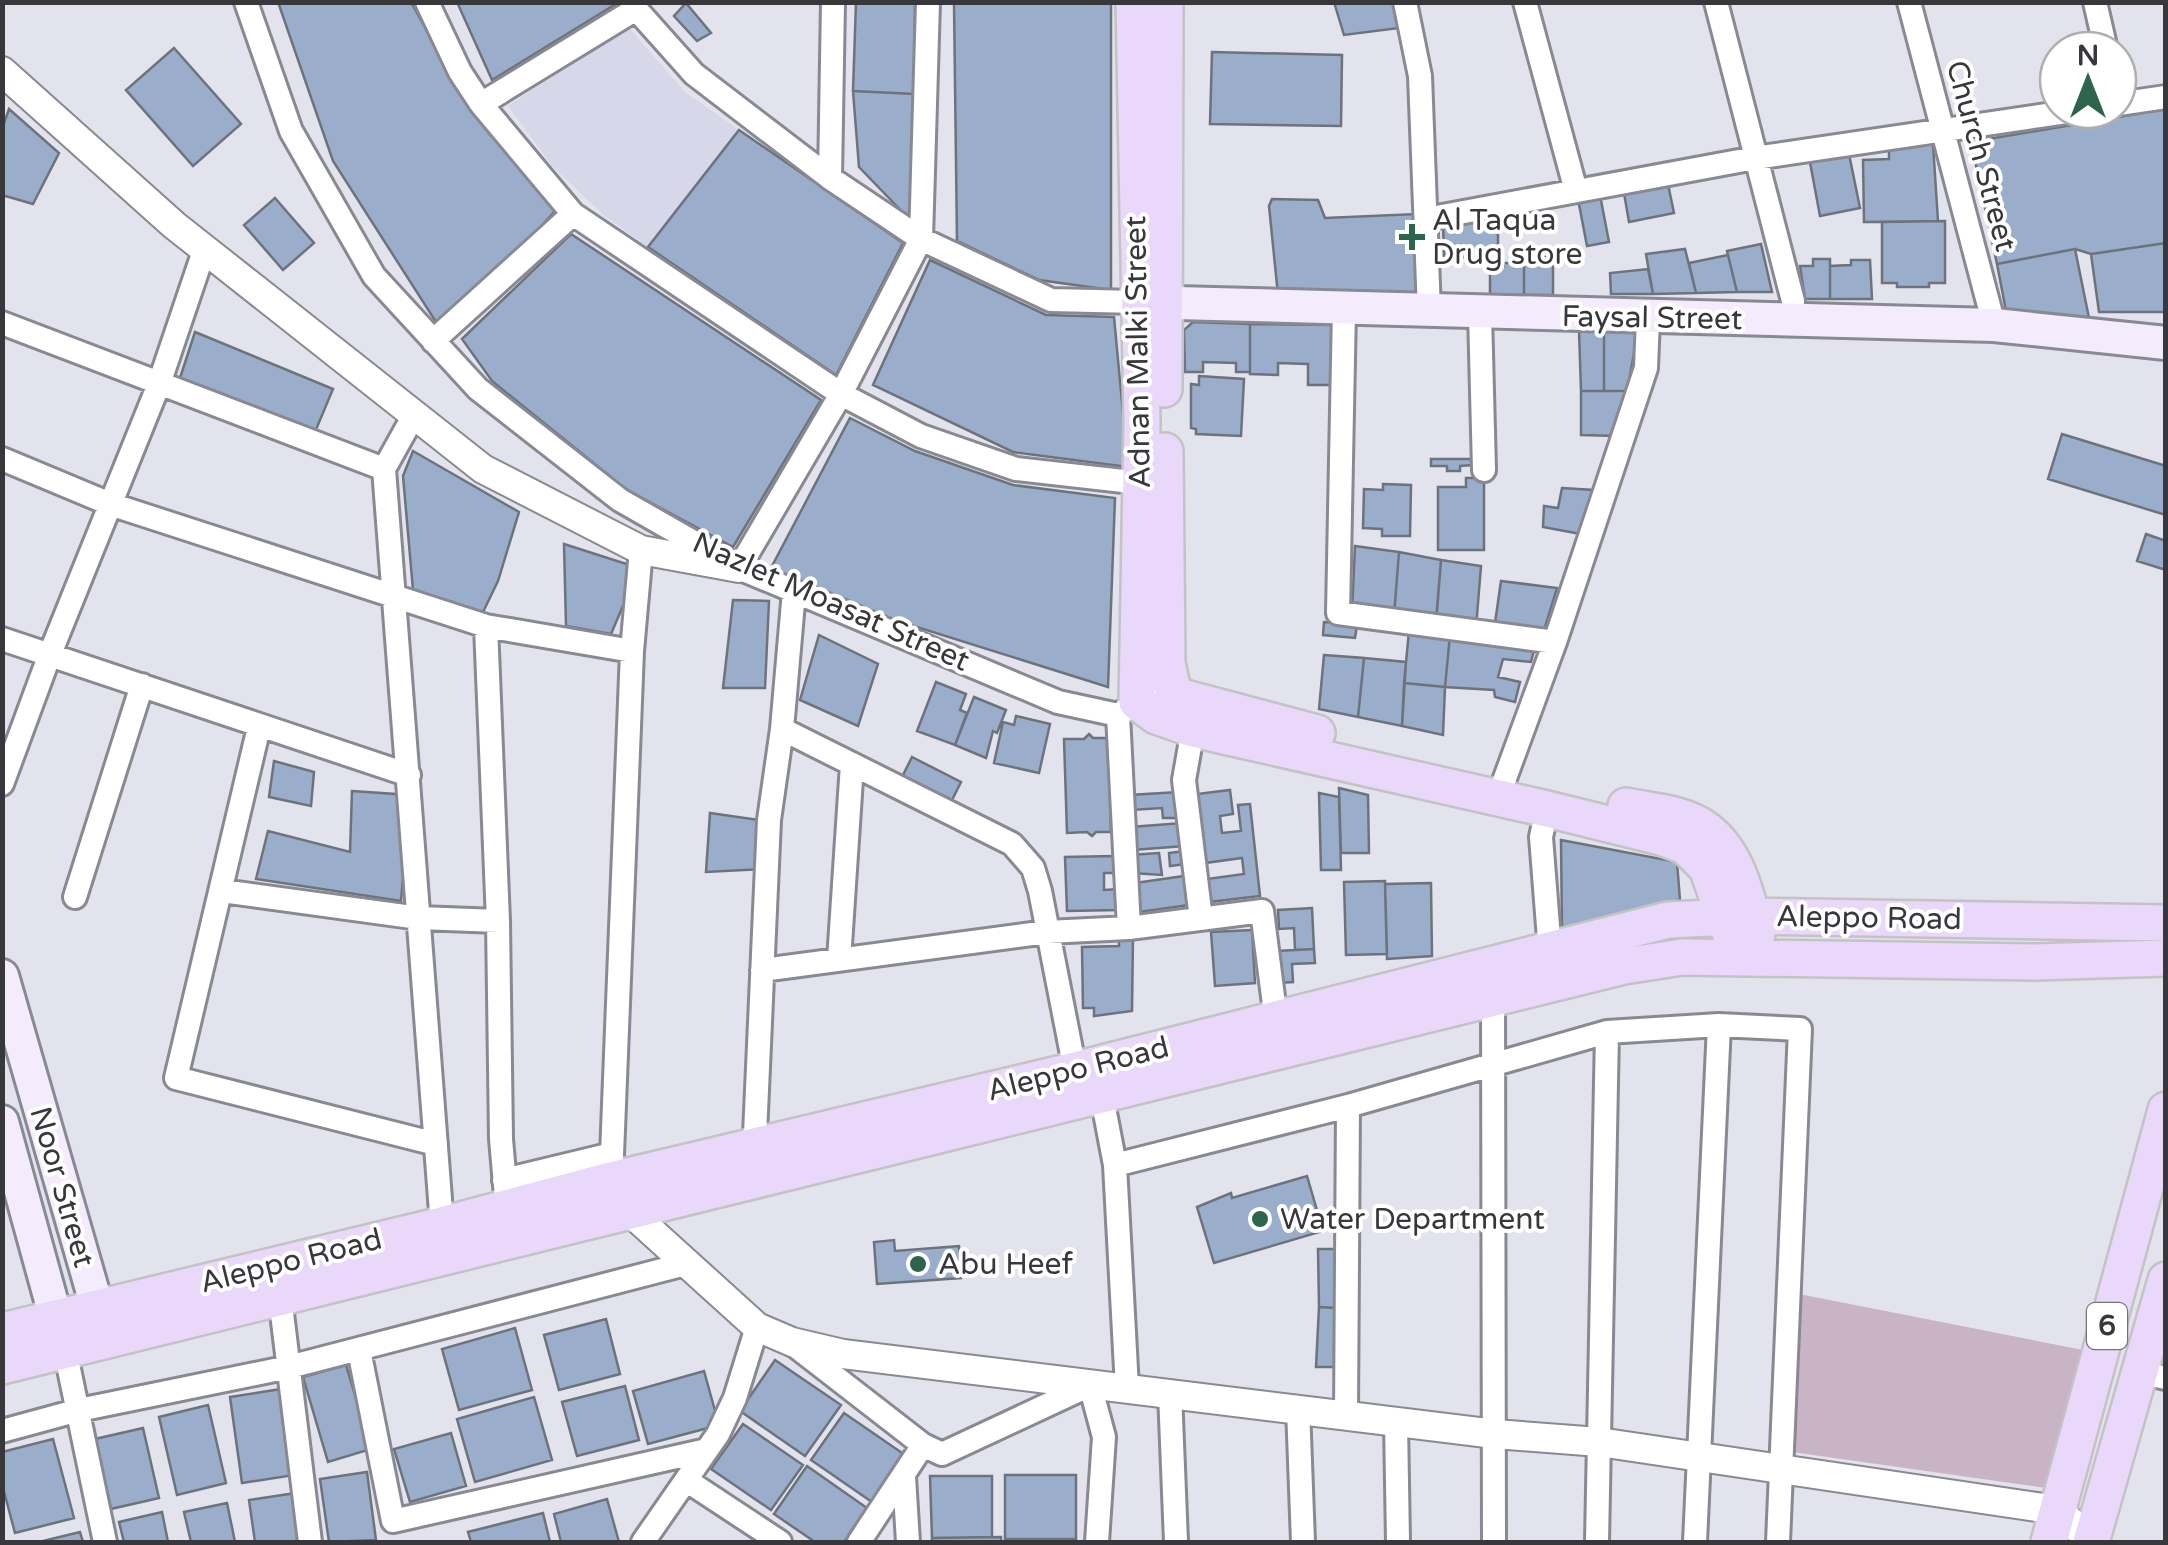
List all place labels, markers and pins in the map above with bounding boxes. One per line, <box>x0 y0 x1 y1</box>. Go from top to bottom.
place label: Al Taqua Drug store <box>1432 202 1583 273</box>
marker: Al Taqua Drug store <box>1401 226 1423 248</box>
place label: Water Department <box>1280 1201 1545 1238</box>
marker: Water Department <box>1249 1208 1271 1230</box>
place label: Abu Heef <box>938 1246 1073 1283</box>
marker: Abu Heef <box>907 1253 929 1275</box>

